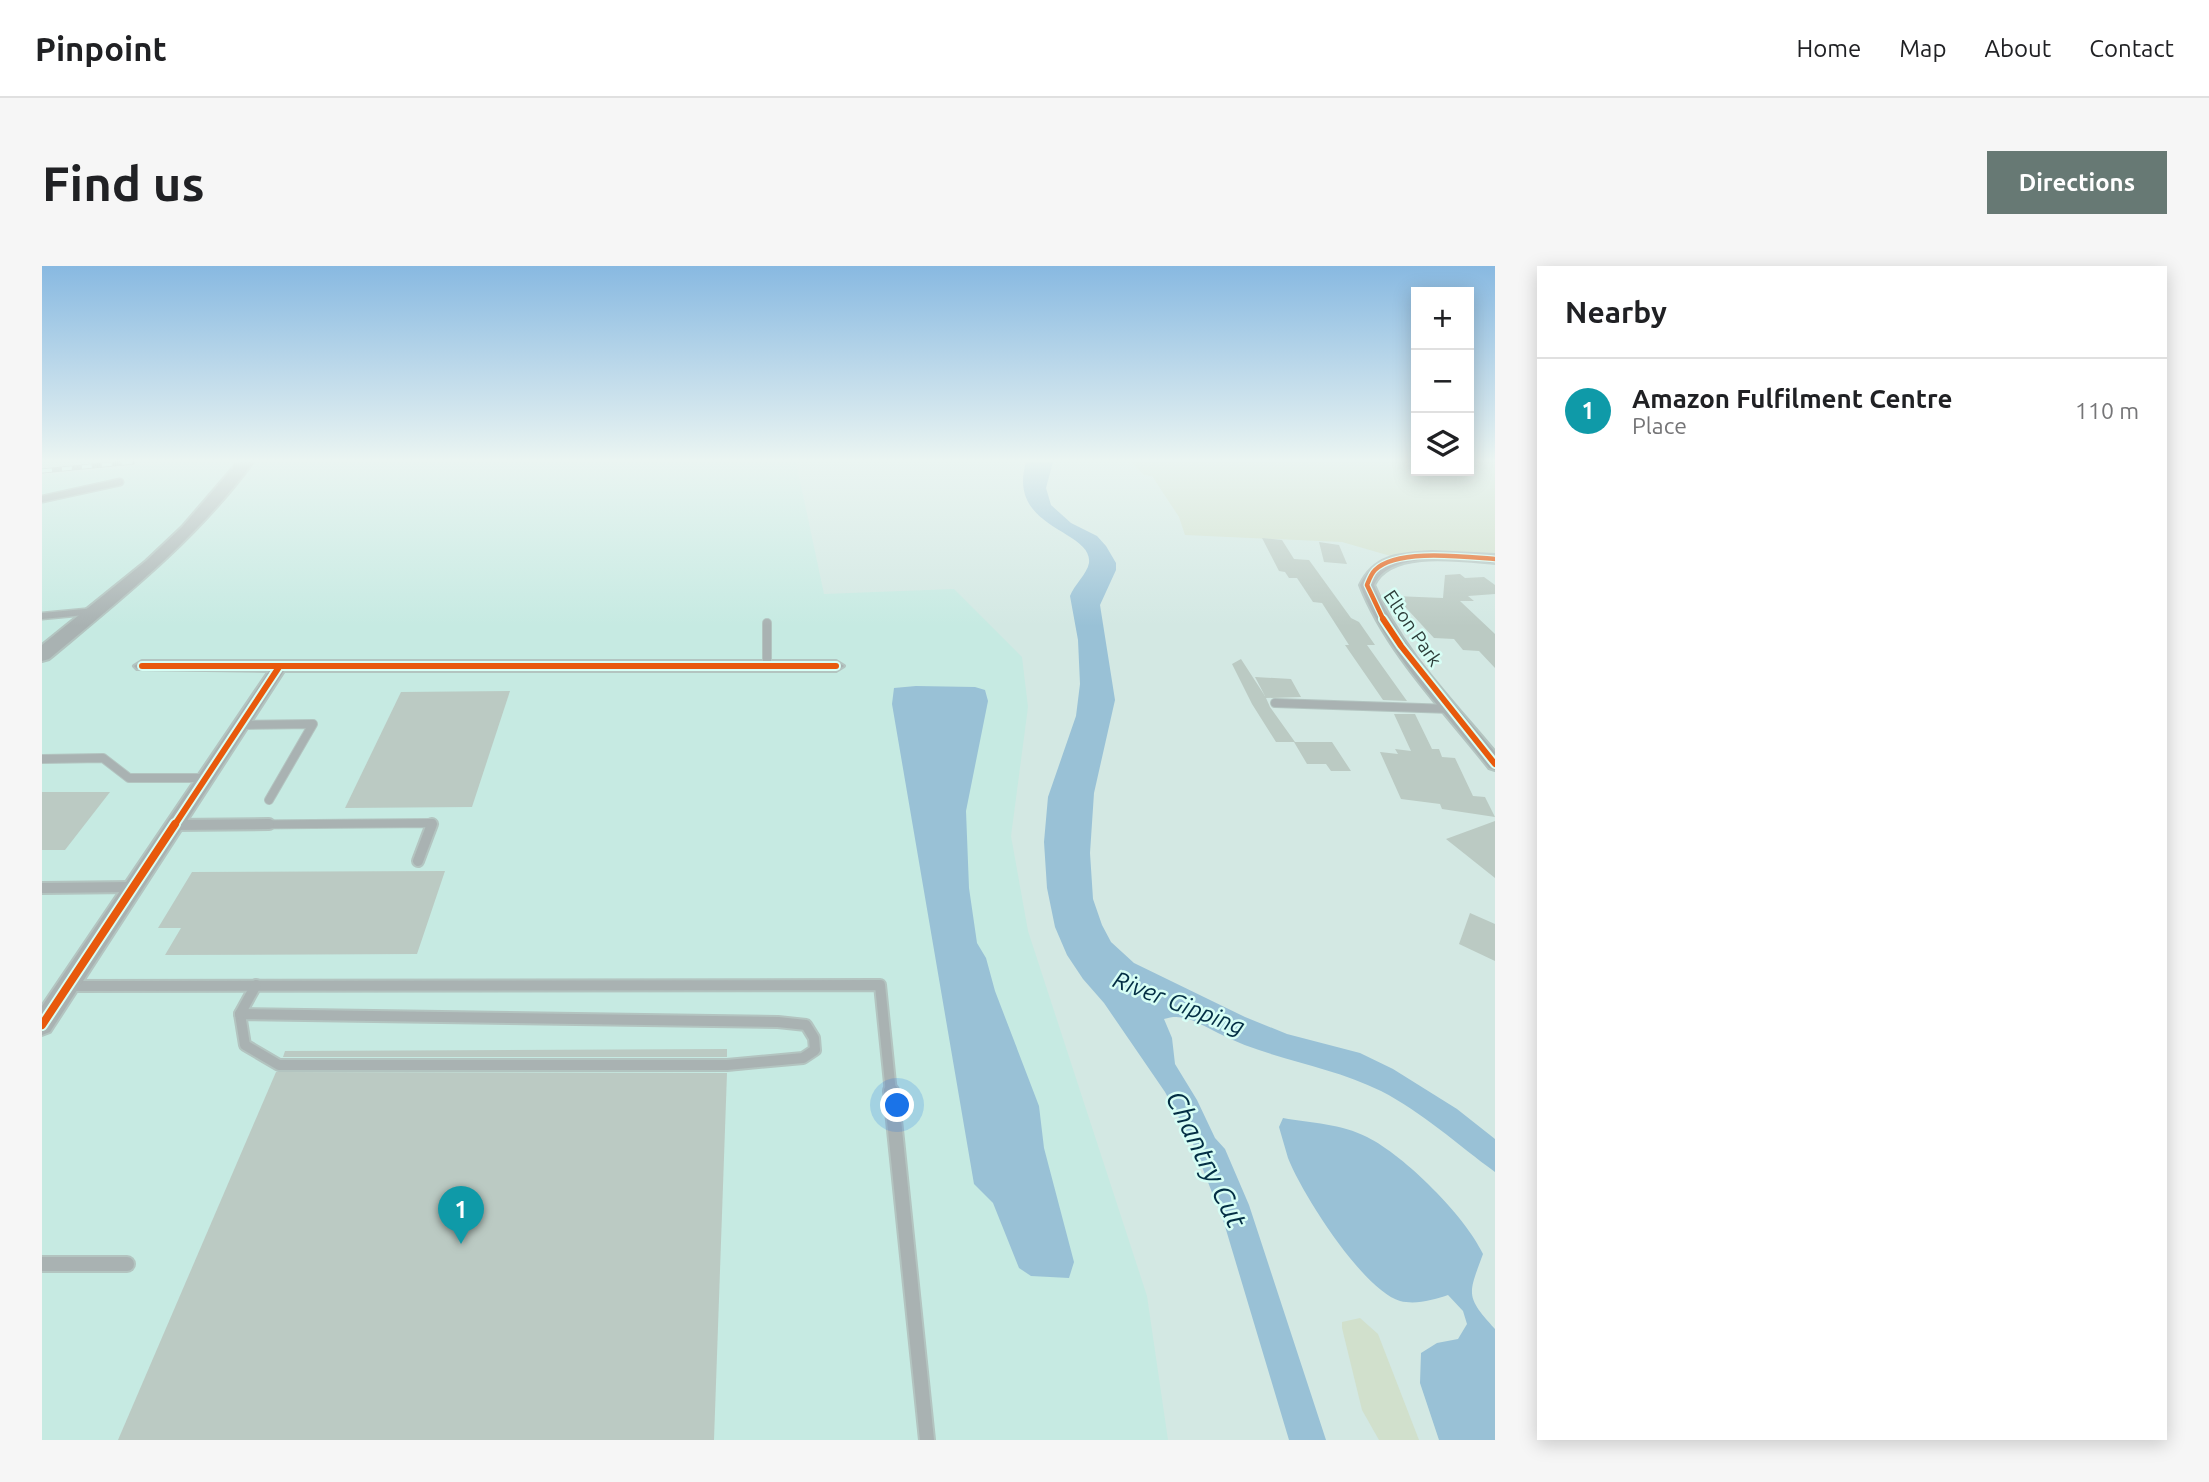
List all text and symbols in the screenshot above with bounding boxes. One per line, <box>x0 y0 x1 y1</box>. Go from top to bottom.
text: Pinpoint <box>35 30 167 67</box>
text: Home <box>1796 35 1861 62</box>
text: Map <box>1899 35 1946 62</box>
text: About <box>1984 35 2051 62</box>
text: Contact <box>2089 35 2174 62</box>
button: Directions <box>1987 151 2167 214</box>
text: Find us <box>42 155 205 210</box>
map controls <box>1411 287 1474 476</box>
button: + <box>1411 287 1474 350</box>
text: Nearby <box>1565 295 1667 329</box>
button: − <box>1411 350 1474 413</box>
text: Amazon Fulfilment Centre <box>1632 384 1952 413</box>
text: 1 <box>1582 398 1594 423</box>
text: 110 m <box>2075 398 2139 423</box>
button: layers <box>1411 413 1474 476</box>
text: Place <box>1632 413 1687 438</box>
street label: Elton Park <box>1380 586 1447 671</box>
water label: River Gipping <box>1109 966 1249 1040</box>
water label: Chantry Cut <box>1160 1085 1254 1234</box>
your location <box>880 1088 914 1122</box>
pin: 1 <box>438 1186 484 1244</box>

